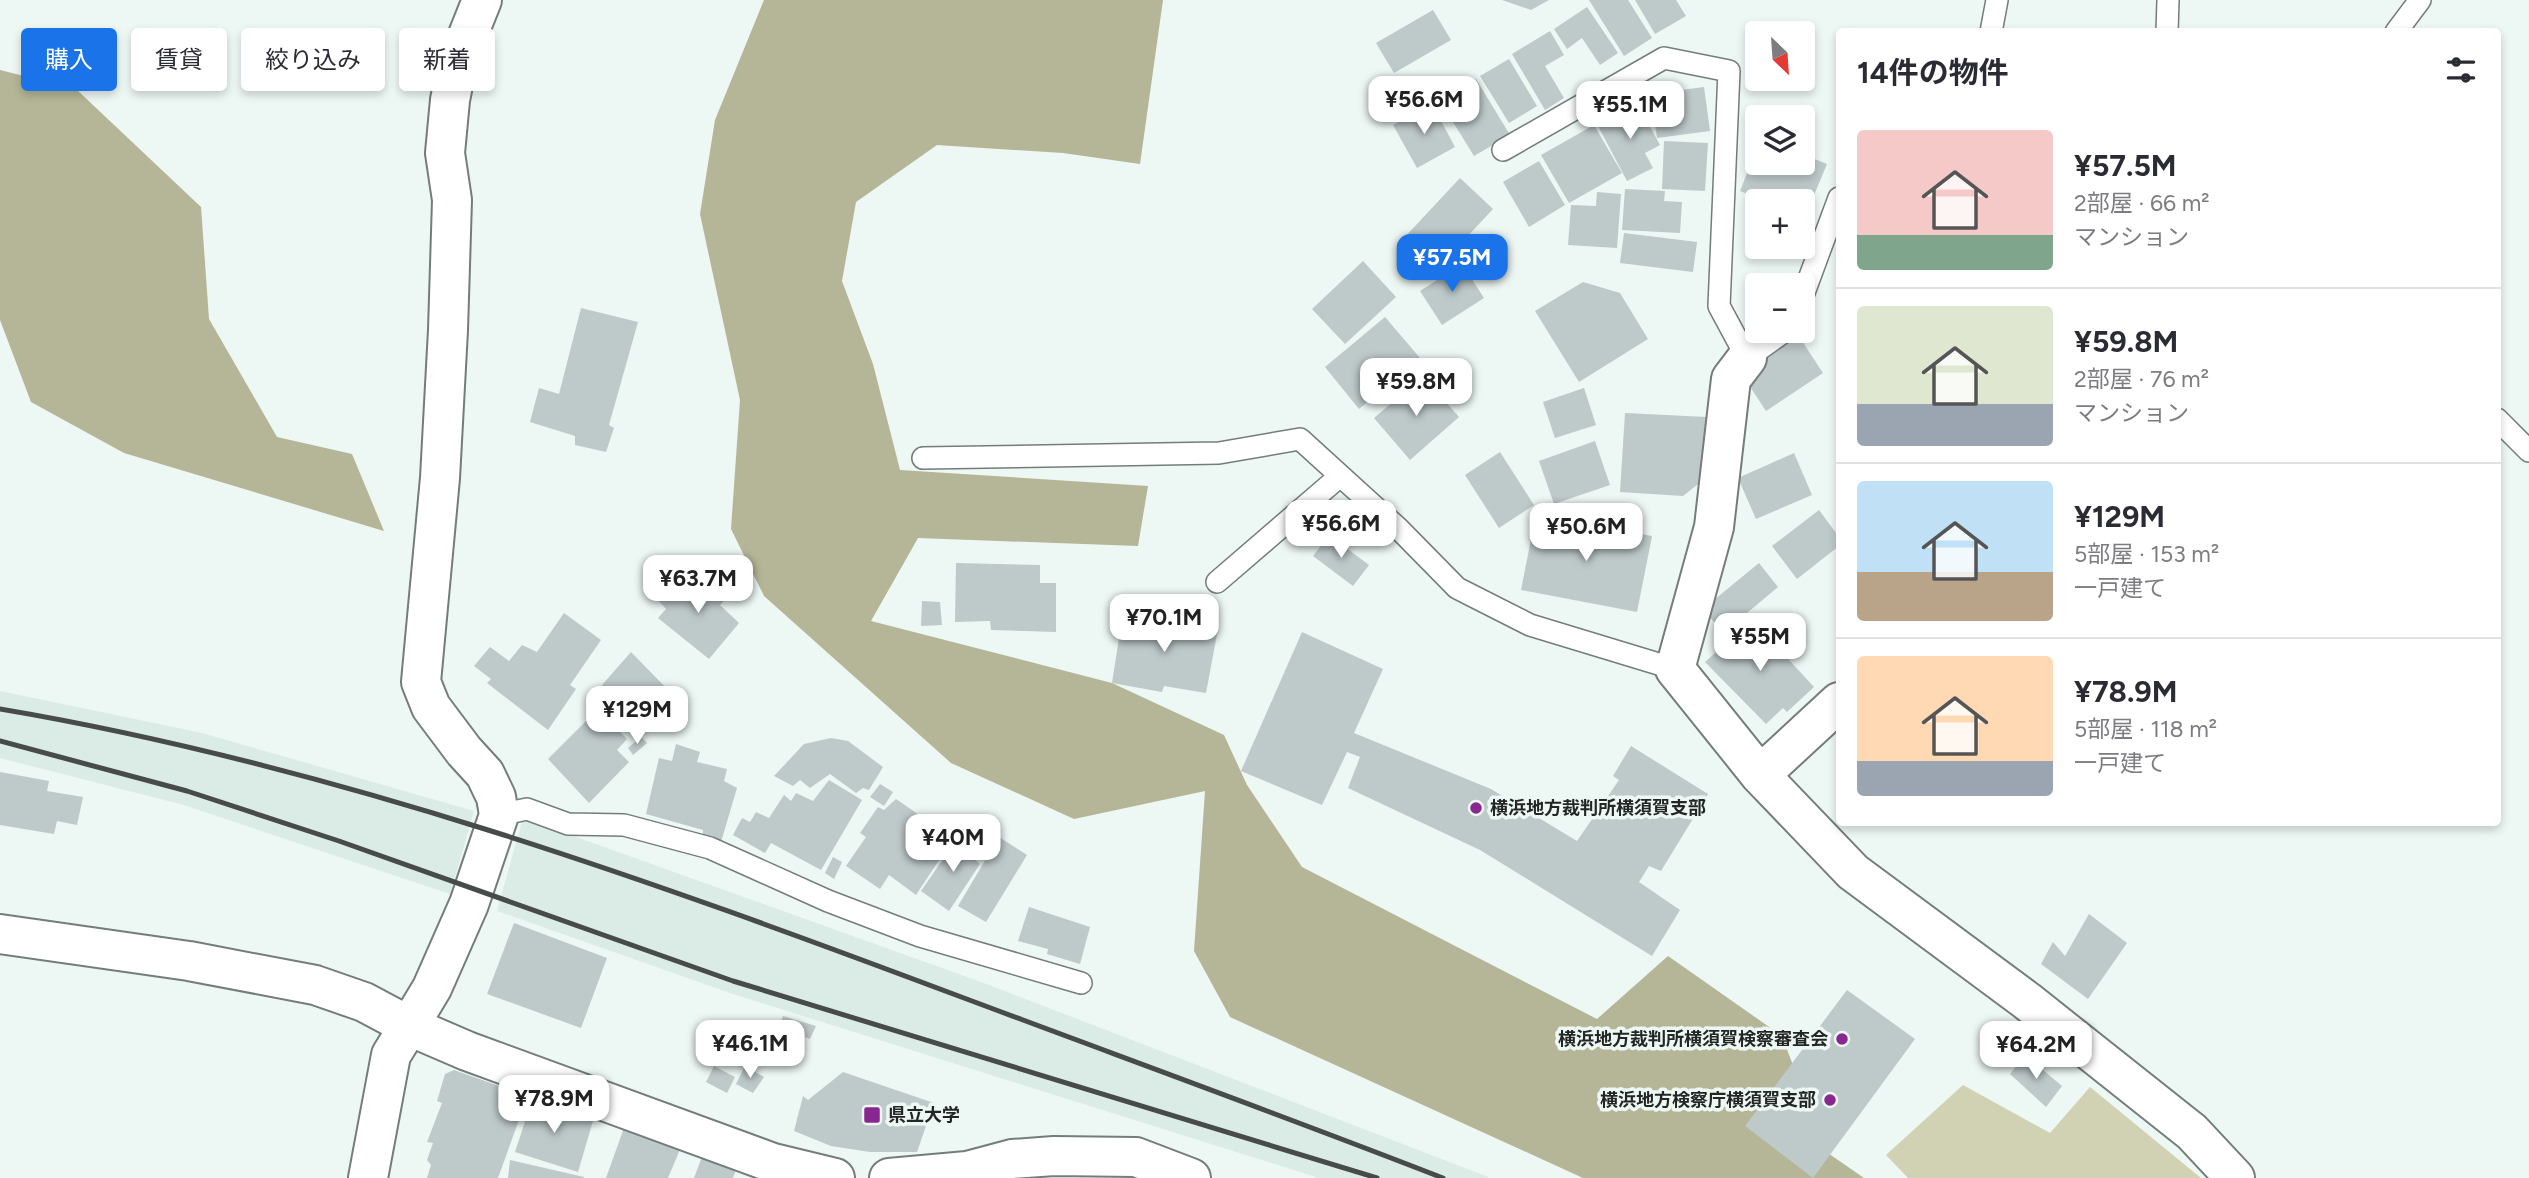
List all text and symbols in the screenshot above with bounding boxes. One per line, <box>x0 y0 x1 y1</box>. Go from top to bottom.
north arrow <box>1745 21 1815 91</box>
map controls <box>1745 21 1815 343</box>
chip: 購入 <box>21 28 117 91</box>
chip: 賃貸 <box>131 28 227 91</box>
chip: 絞り込み <box>241 28 385 91</box>
chip: 新着 <box>399 28 495 91</box>
icon: filters <box>2442 51 2480 89</box>
text: 14件の物件 <box>1857 54 2009 91</box>
pin: ¥56.6M <box>1367 76 1481 136</box>
pin: ¥55.1M <box>1573 82 1687 141</box>
text: ¥56.6M <box>1384 85 1464 113</box>
text: ¥55.1M <box>1592 90 1668 118</box>
button: layers <box>1745 105 1815 175</box>
text: ¥57.5M <box>2074 147 2177 184</box>
icon: home <box>1913 158 1997 242</box>
button: + <box>1745 189 1815 259</box>
text: 2部屋 · 66 m² <box>2074 189 2210 217</box>
text: マンション <box>2074 223 2189 251</box>
pin: ¥57.5M <box>1395 234 1509 294</box>
text: ¥57.5M <box>1413 243 1491 271</box>
button: − <box>1745 273 1815 343</box>
text: ¥59.8M <box>2074 323 2178 360</box>
icon: home <box>1913 334 1997 418</box>
pin: ¥59.8M <box>1359 358 1473 418</box>
text: 2部屋 · 76 m² <box>2074 365 2209 393</box>
text: ¥59.8M <box>1376 367 1456 395</box>
text: マンション <box>2074 399 2189 427</box>
text: ¥129M <box>2074 498 2165 535</box>
pin: ¥56.6M <box>1284 500 1398 560</box>
pin: ¥50.6M <box>1529 504 1643 563</box>
text: ¥56.6M <box>1301 509 1381 537</box>
icon: home <box>1913 509 1997 593</box>
text: ¥50.6M <box>1546 512 1626 540</box>
text: 5部屋 · 153 m² <box>2074 540 2219 568</box>
pin: ¥63.7M <box>641 556 755 615</box>
text: ¥63.7M <box>659 564 737 592</box>
text: 一戸建て <box>2074 574 2166 602</box>
pin: ¥70.1M <box>1107 594 1221 654</box>
text: ¥70.1M <box>1126 603 1202 631</box>
pin: ¥55M <box>1719 614 1801 673</box>
text: ¥55M <box>1730 622 1790 650</box>
text: ¥78.9M <box>2074 673 2177 710</box>
icon: home <box>1913 684 1997 768</box>
pin: ¥129M <box>588 686 686 746</box>
text: ¥129M <box>602 695 672 723</box>
text: 5部屋 · 118 m² <box>2074 715 2217 743</box>
text: 一戸建て <box>2074 749 2166 777</box>
place label: 横浜地方裁判所横須賀支部 <box>1490 797 1706 819</box>
marker: 横浜地方裁判所横須賀支部 <box>1468 800 1484 816</box>
pin: ¥40M <box>912 814 994 874</box>
text: ¥40M <box>922 823 984 851</box>
pin: ¥46.1M <box>693 1020 807 1080</box>
pin: ¥64.2M <box>1979 1021 2093 1081</box>
place label: 横浜地方裁判所横須賀検察審査会 <box>1558 1028 1828 1050</box>
text: ¥46.1M <box>712 1029 788 1057</box>
text: ¥64.2M <box>1996 1030 2076 1058</box>
marker: 横浜地方裁判所横須賀検察審査会 <box>1834 1031 1850 1047</box>
pin: ¥78.9M <box>497 1076 611 1135</box>
text: ¥78.9M <box>514 1084 594 1112</box>
place label: 横浜地方検察庁横須賀支部 <box>1600 1089 1816 1111</box>
marker: 横浜地方検察庁横須賀支部 <box>1822 1092 1838 1108</box>
place label: 県立大学 <box>888 1104 960 1126</box>
marker: 県立大学 <box>862 1105 882 1125</box>

